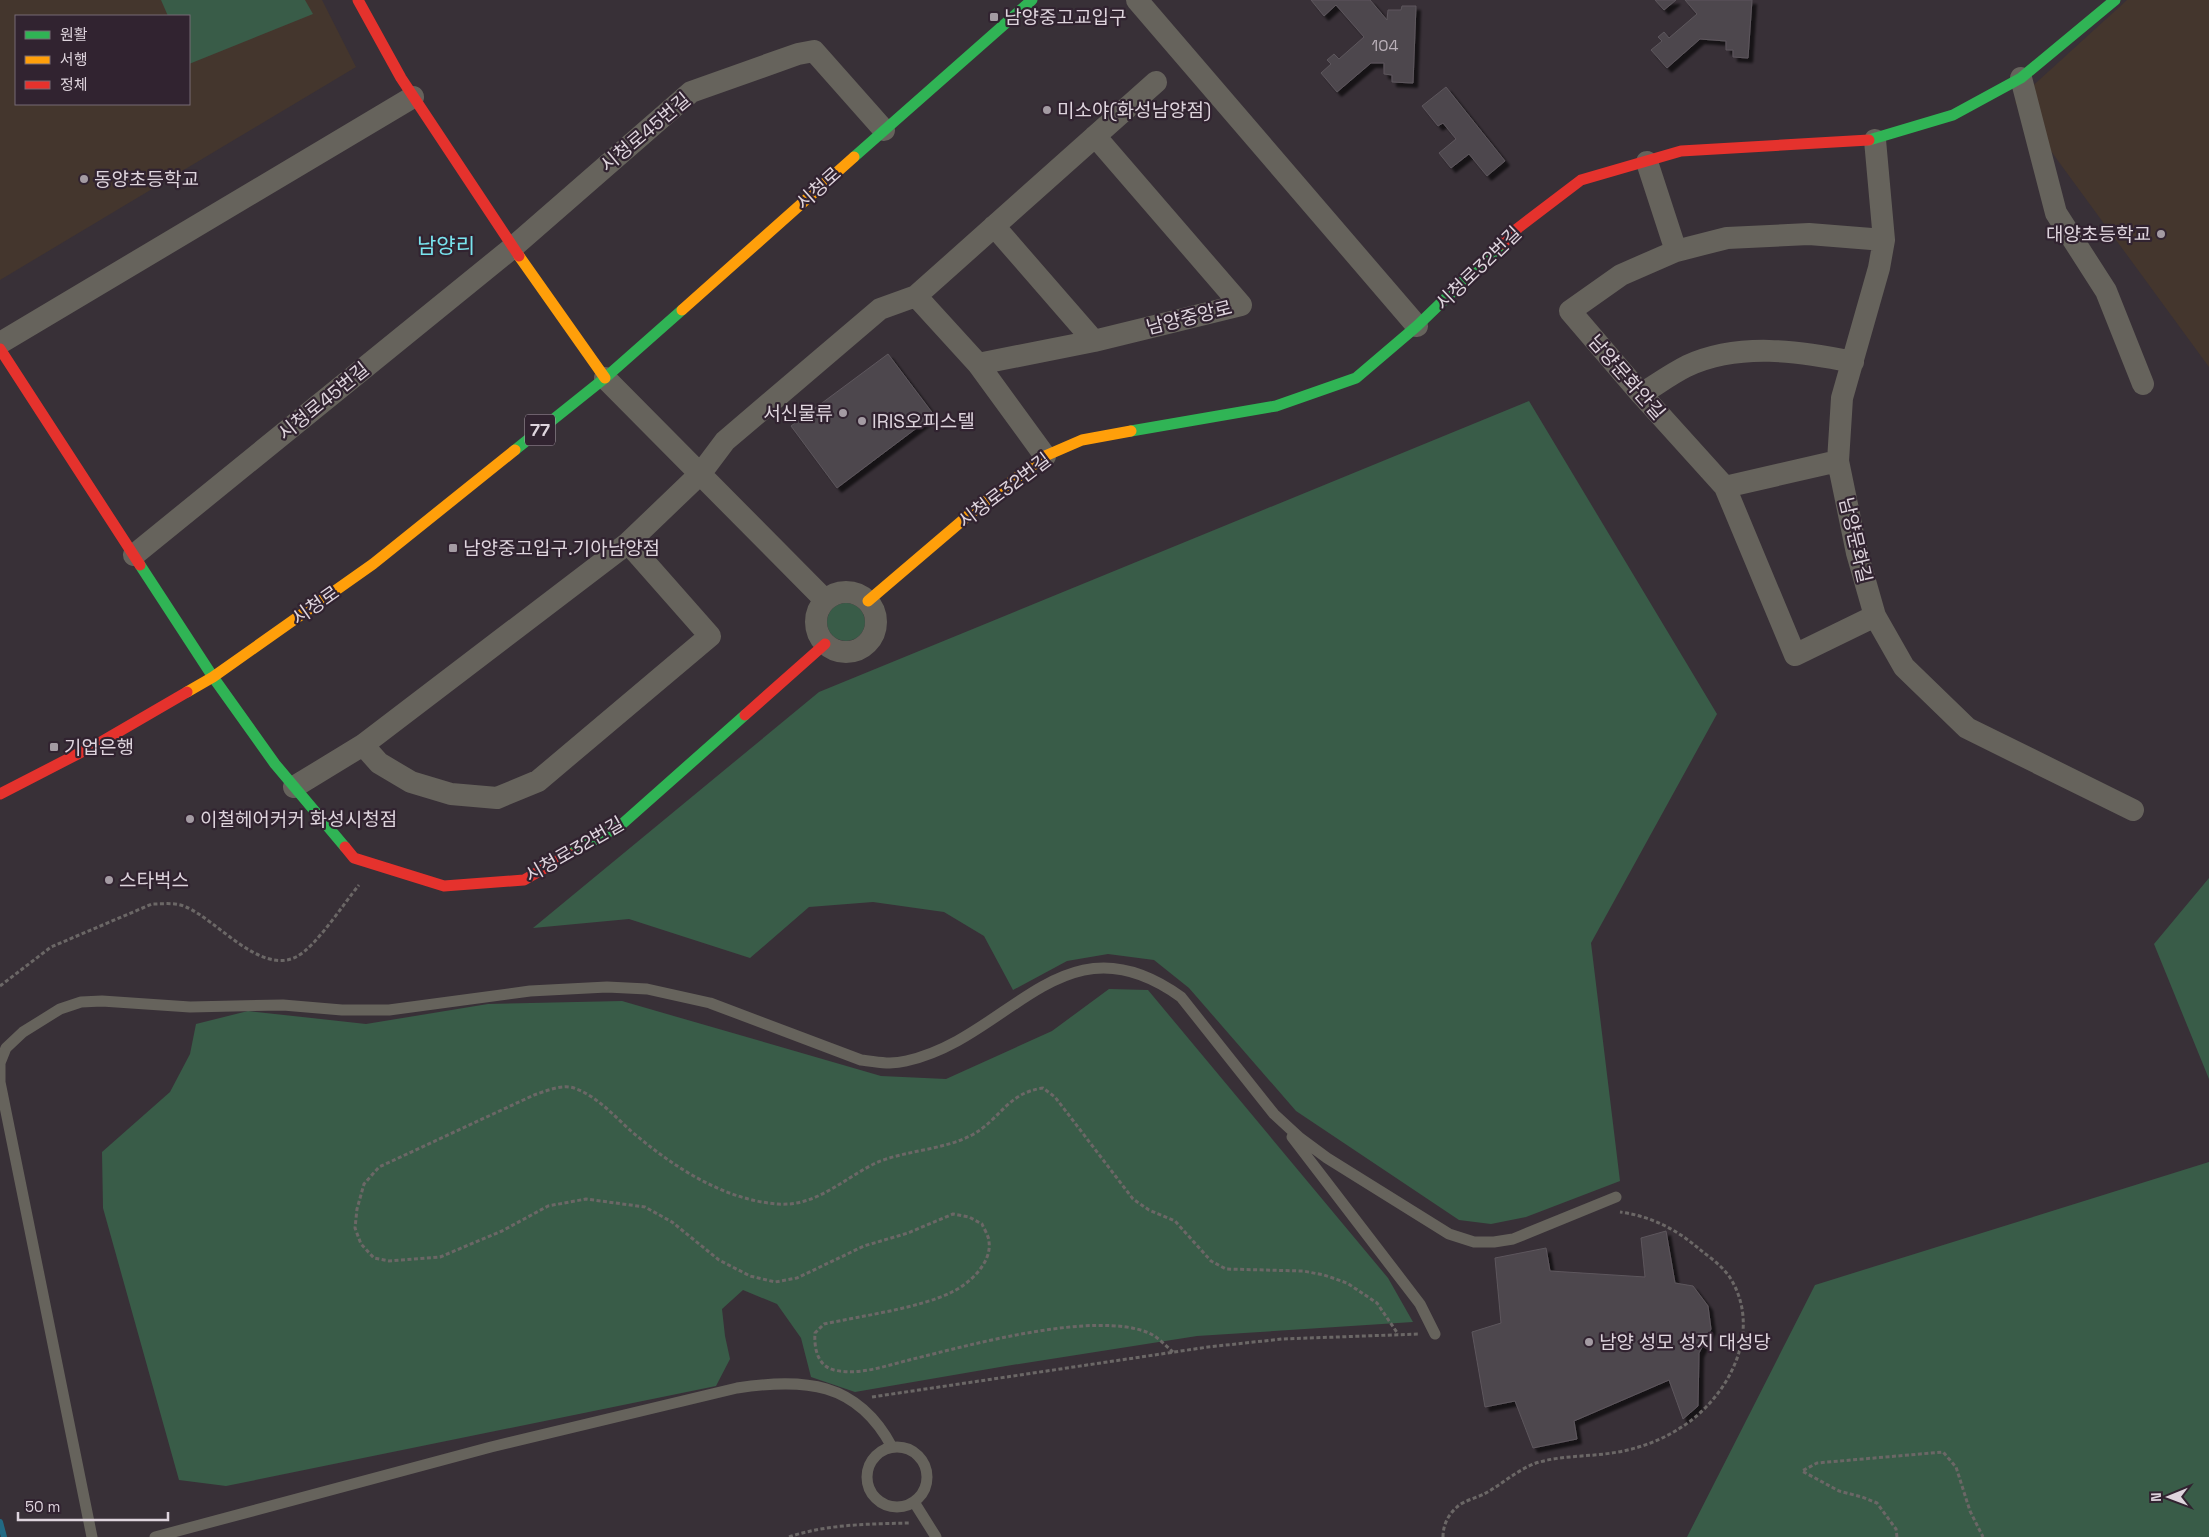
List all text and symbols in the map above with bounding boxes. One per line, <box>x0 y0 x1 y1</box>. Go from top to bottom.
place label: 남양중고교입구 <box>1004 5 1126 30</box>
marker: 남양중고교입구 <box>988 11 1000 23</box>
legend <box>15 15 190 105</box>
text: 원활 <box>60 25 88 44</box>
house number: 104 <box>1372 35 1398 56</box>
text: 서행 <box>60 50 88 69</box>
text: 정체 <box>60 75 88 94</box>
street label: 시청로45번길 <box>595 87 696 178</box>
place label: 미소야(화성남양점) <box>1057 98 1211 123</box>
marker: 미소야(화성남양점) <box>1041 104 1053 116</box>
street label: 시청로 <box>790 162 846 215</box>
place label: 동양초등학교 <box>94 167 199 192</box>
marker: 동양초등학교 <box>78 173 90 185</box>
street label: 시청로32번길 <box>1430 221 1527 316</box>
place label: 대양초등학교 <box>2046 222 2151 247</box>
marker: 대양초등학교 <box>2155 228 2167 240</box>
district label: 남양리 <box>417 232 475 259</box>
street label: 남양중앙로 <box>1144 295 1235 340</box>
street label: 남양문화안길 <box>1583 330 1670 425</box>
street label: 시청로45번길 <box>272 357 374 446</box>
place label: 서신물류 <box>763 401 833 426</box>
marker: 서신물류 <box>837 407 849 419</box>
place label: IRIS오피스텔 <box>872 409 975 434</box>
road number: 77 <box>525 414 555 446</box>
marker: IRIS오피스텔 <box>856 415 868 427</box>
street label: 시청로32번길 <box>953 447 1056 534</box>
street label: 남양문화길 <box>1834 495 1878 586</box>
place label: 남양중고입구.기아남양점 <box>463 536 660 561</box>
marker: 남양중고입구.기아남양점 <box>447 542 459 554</box>
street label: 시청로 <box>287 580 344 631</box>
place label: 기업은행 <box>64 735 134 760</box>
marker: 기업은행 <box>48 741 60 753</box>
place label: 이철헤어커커 화성시청점 <box>200 807 397 832</box>
street label: 시청로32번길 <box>520 811 628 888</box>
marker: 이철헤어커커 화성시청점 <box>184 813 196 825</box>
place label: 스타벅스 <box>119 868 189 893</box>
marker: 스타벅스 <box>103 874 115 886</box>
place label: 남양 성모 성지 대성당 <box>1599 1330 1771 1355</box>
marker: 남양 성모 성지 대성당 <box>1583 1336 1595 1348</box>
north arrow <box>2144 1472 2194 1522</box>
scale bar <box>18 1490 168 1522</box>
text: N <box>2147 1492 2165 1502</box>
text: 50 m <box>25 1497 60 1516</box>

